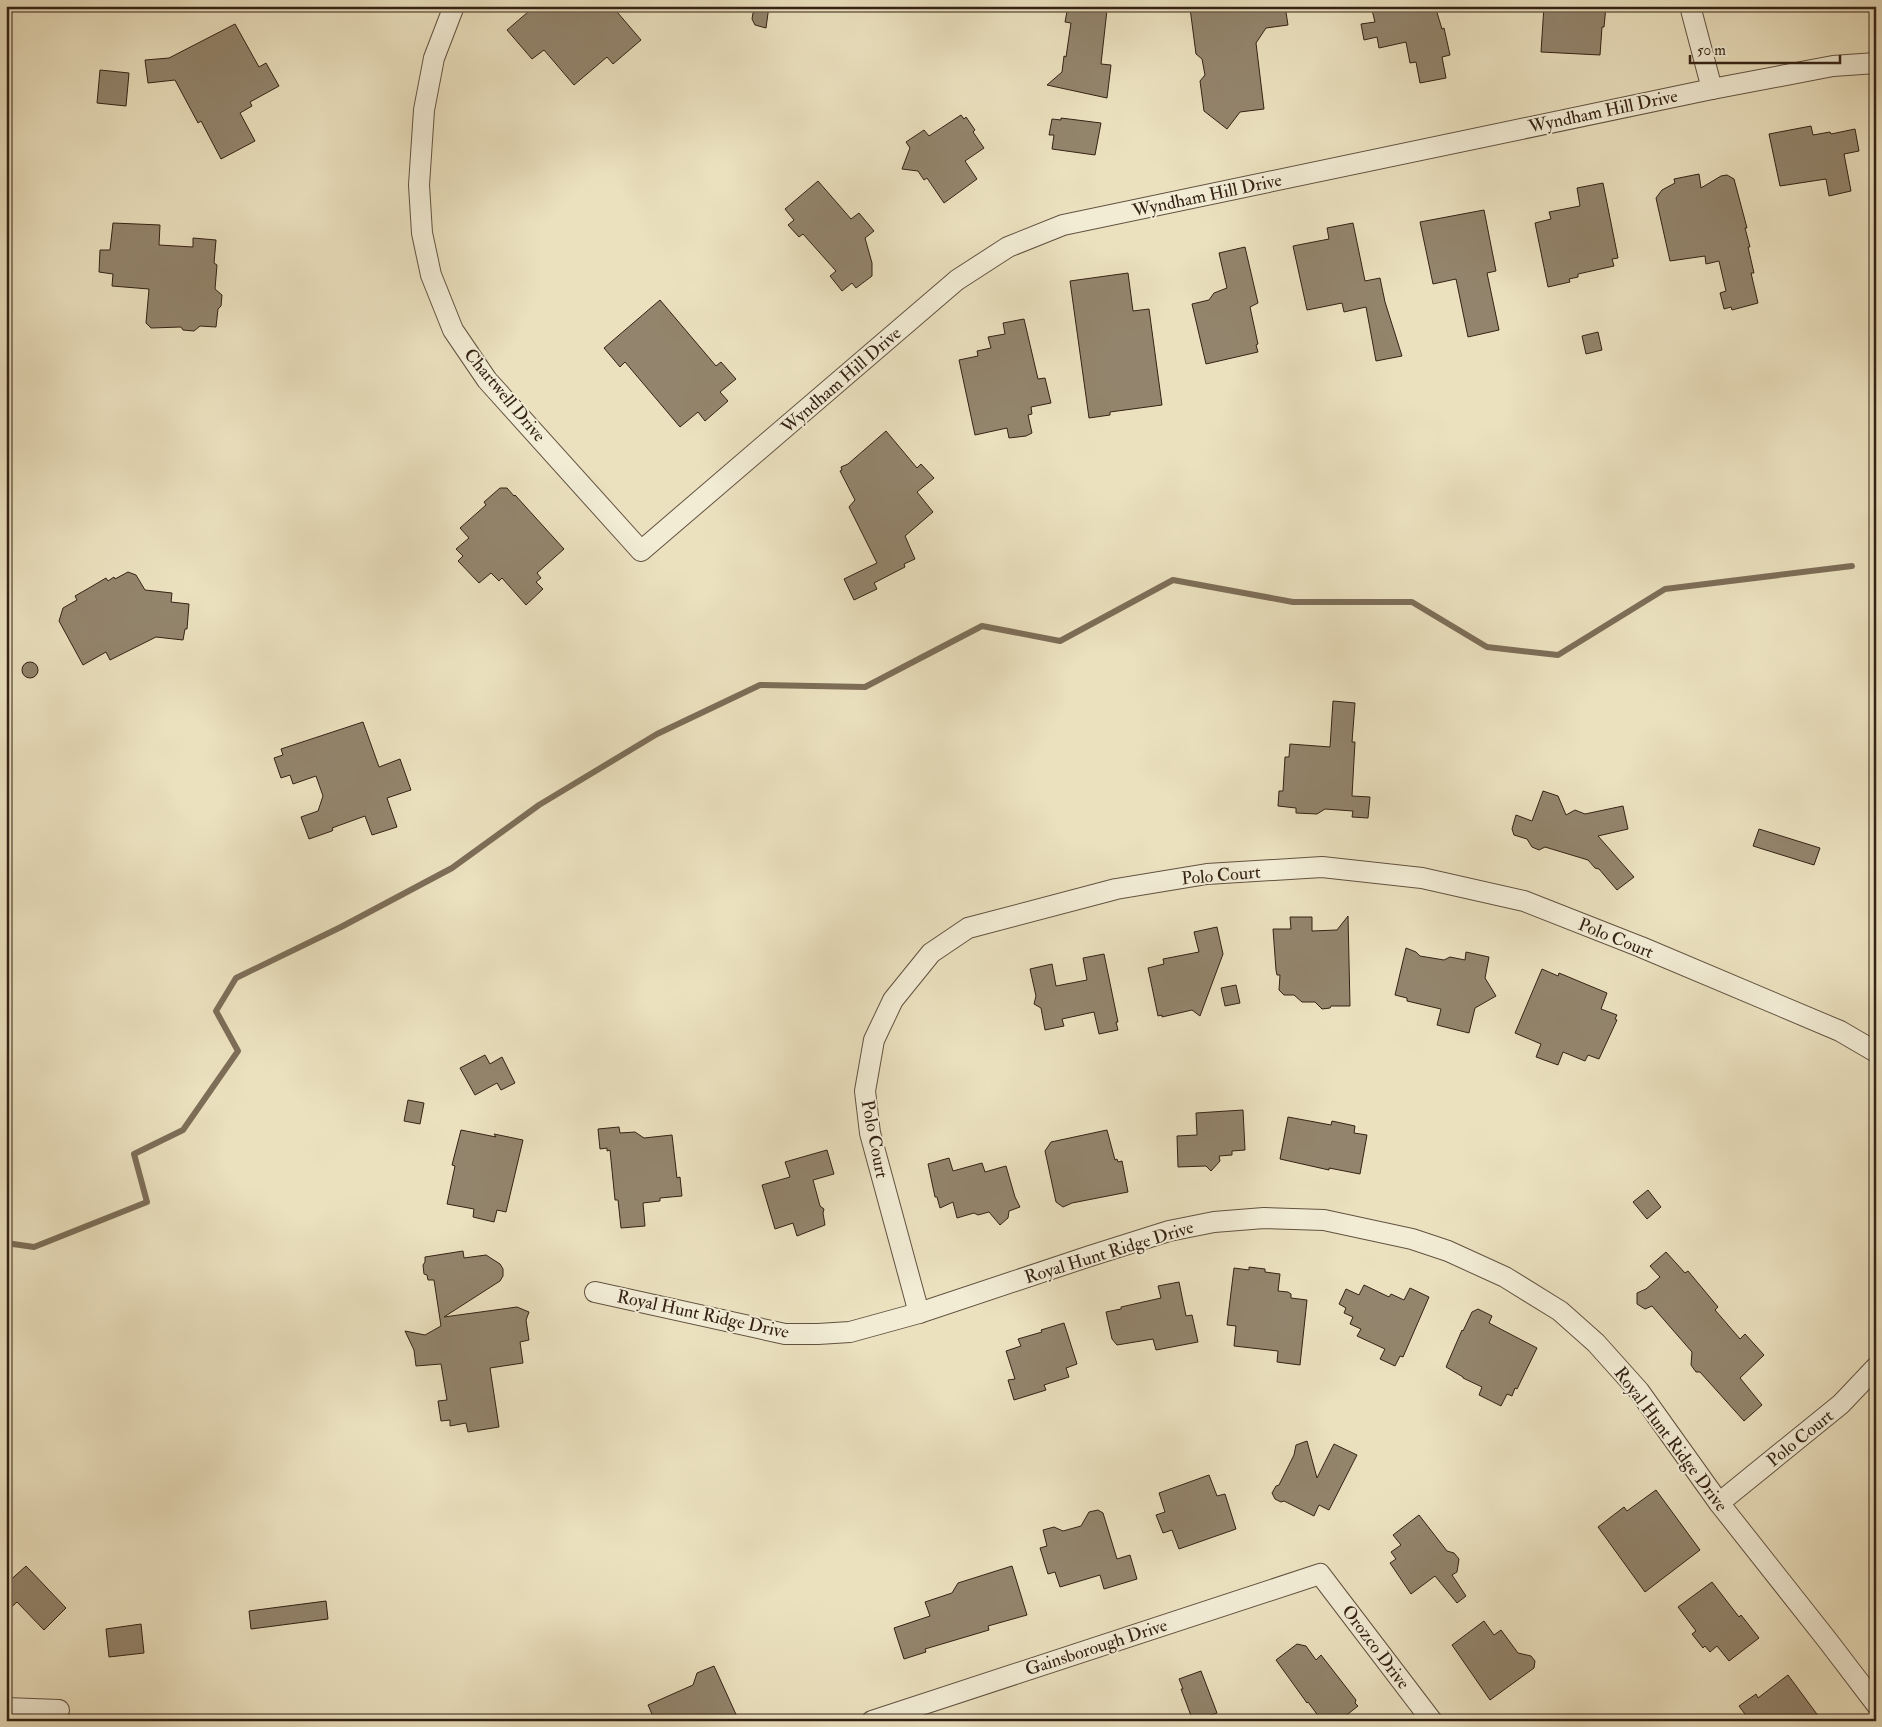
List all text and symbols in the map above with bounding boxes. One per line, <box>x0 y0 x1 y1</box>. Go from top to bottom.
scale bar <box>1690 32 1840 64</box>
text: 50 m <box>1697 41 1726 60</box>
street label: Wyndham Hill Drive <box>1525 84 1680 139</box>
street label: Wyndham Hill Drive <box>1129 168 1284 223</box>
street label: Wyndham Hill Drive <box>776 322 907 440</box>
street label: Chartwell Drive <box>459 344 551 447</box>
street label: Polo Court <box>1181 861 1262 890</box>
street label: Polo Court <box>1575 913 1657 964</box>
street label: Polo Court <box>856 1098 893 1180</box>
street label: Royal Hunt Ridge Drive <box>1022 1216 1197 1289</box>
street label: Royal Hunt Ridge Drive <box>615 1285 792 1344</box>
street label: Royal Hunt Ridge Drive <box>1609 1362 1733 1517</box>
street label: Polo Court <box>1762 1404 1838 1472</box>
street label: Orozco Drive <box>1336 1601 1415 1694</box>
street label: Gainsborough Drive <box>1022 1613 1171 1681</box>

